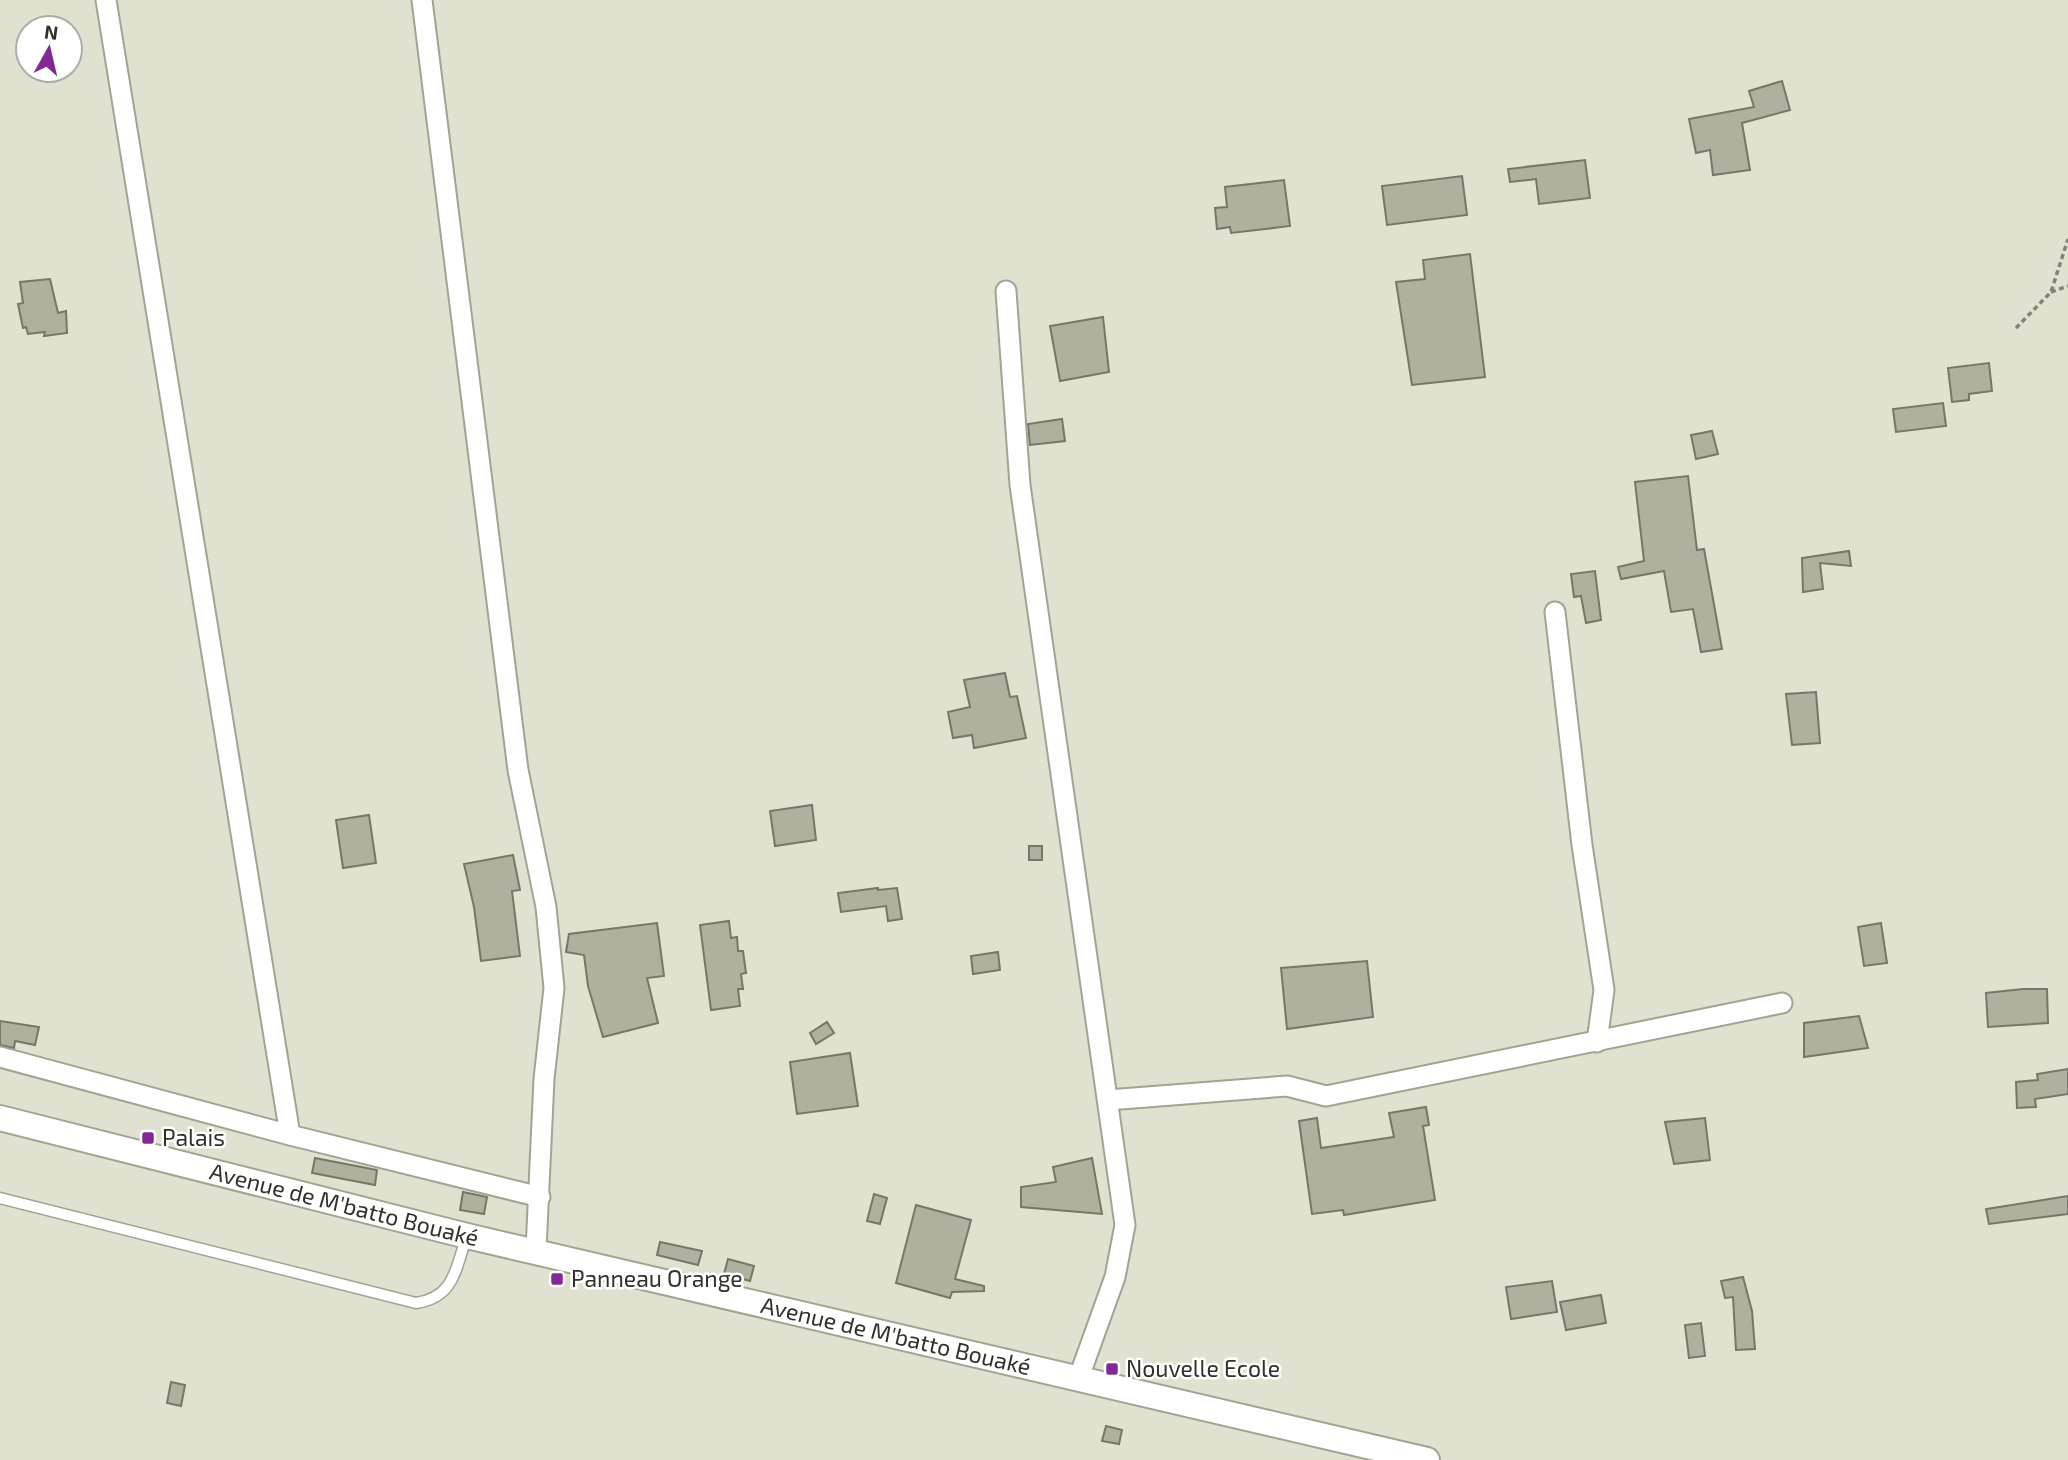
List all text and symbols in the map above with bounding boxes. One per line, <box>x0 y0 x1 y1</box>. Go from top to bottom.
north arrow <box>14 14 84 84</box>
text: N <box>43 19 60 44</box>
place label: Palais <box>162 1123 225 1151</box>
marker: Palais <box>140 1130 156 1146</box>
street label: Avenue de M'batto Bouaké <box>207 1157 482 1251</box>
place label: Panneau Orange <box>571 1264 743 1292</box>
marker: Panneau Orange <box>549 1271 565 1287</box>
street label: Avenue de M'batto Bouaké <box>758 1290 1034 1380</box>
place label: Nouvelle Ecole <box>1126 1354 1280 1382</box>
marker: Nouvelle Ecole <box>1104 1361 1120 1377</box>

